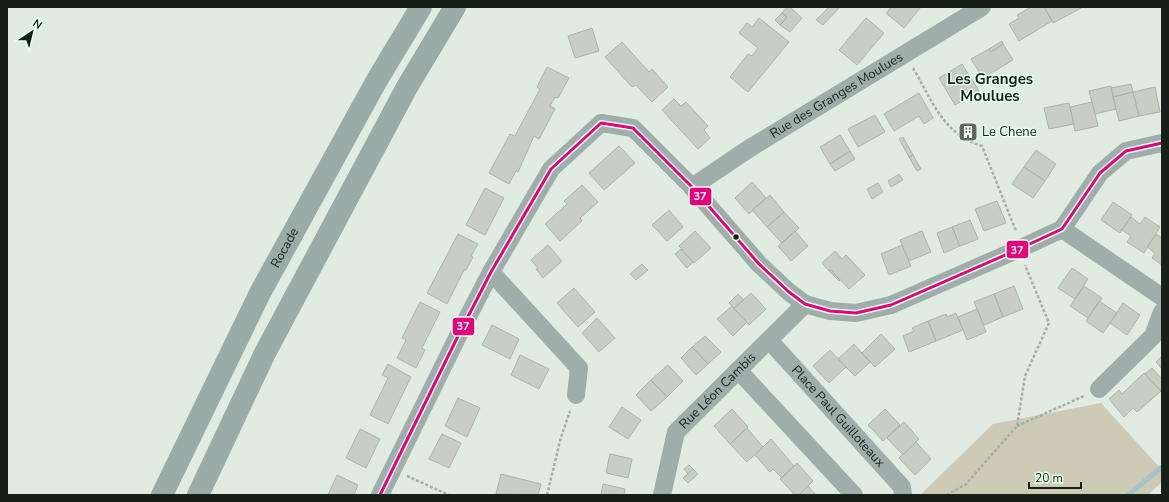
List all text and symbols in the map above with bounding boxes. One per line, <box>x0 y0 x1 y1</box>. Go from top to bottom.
north arrow <box>12 12 52 52</box>
text: N <box>30 16 45 33</box>
street label: Rue des Granges Moulues <box>766 48 906 143</box>
district label: Les Granges Moulues <box>947 69 1033 106</box>
building icon: Le Chene <box>957 121 979 143</box>
place label: Le Chene <box>982 123 1037 141</box>
line badge: 37 <box>689 187 712 206</box>
text: 37 <box>693 189 707 204</box>
street label: Rocade <box>267 225 303 271</box>
unlabelled marker <box>731 232 741 242</box>
line badge: 37 <box>1006 240 1029 259</box>
text: 37 <box>1010 243 1024 258</box>
line badge: 37 <box>452 317 475 336</box>
text: 37 <box>456 319 470 334</box>
street label: Rue Léon Cambis <box>675 349 760 433</box>
street label: Place Paul Guilloteaux <box>787 362 889 471</box>
scale bar <box>1029 464 1081 490</box>
text: 20 m <box>1035 470 1063 486</box>

